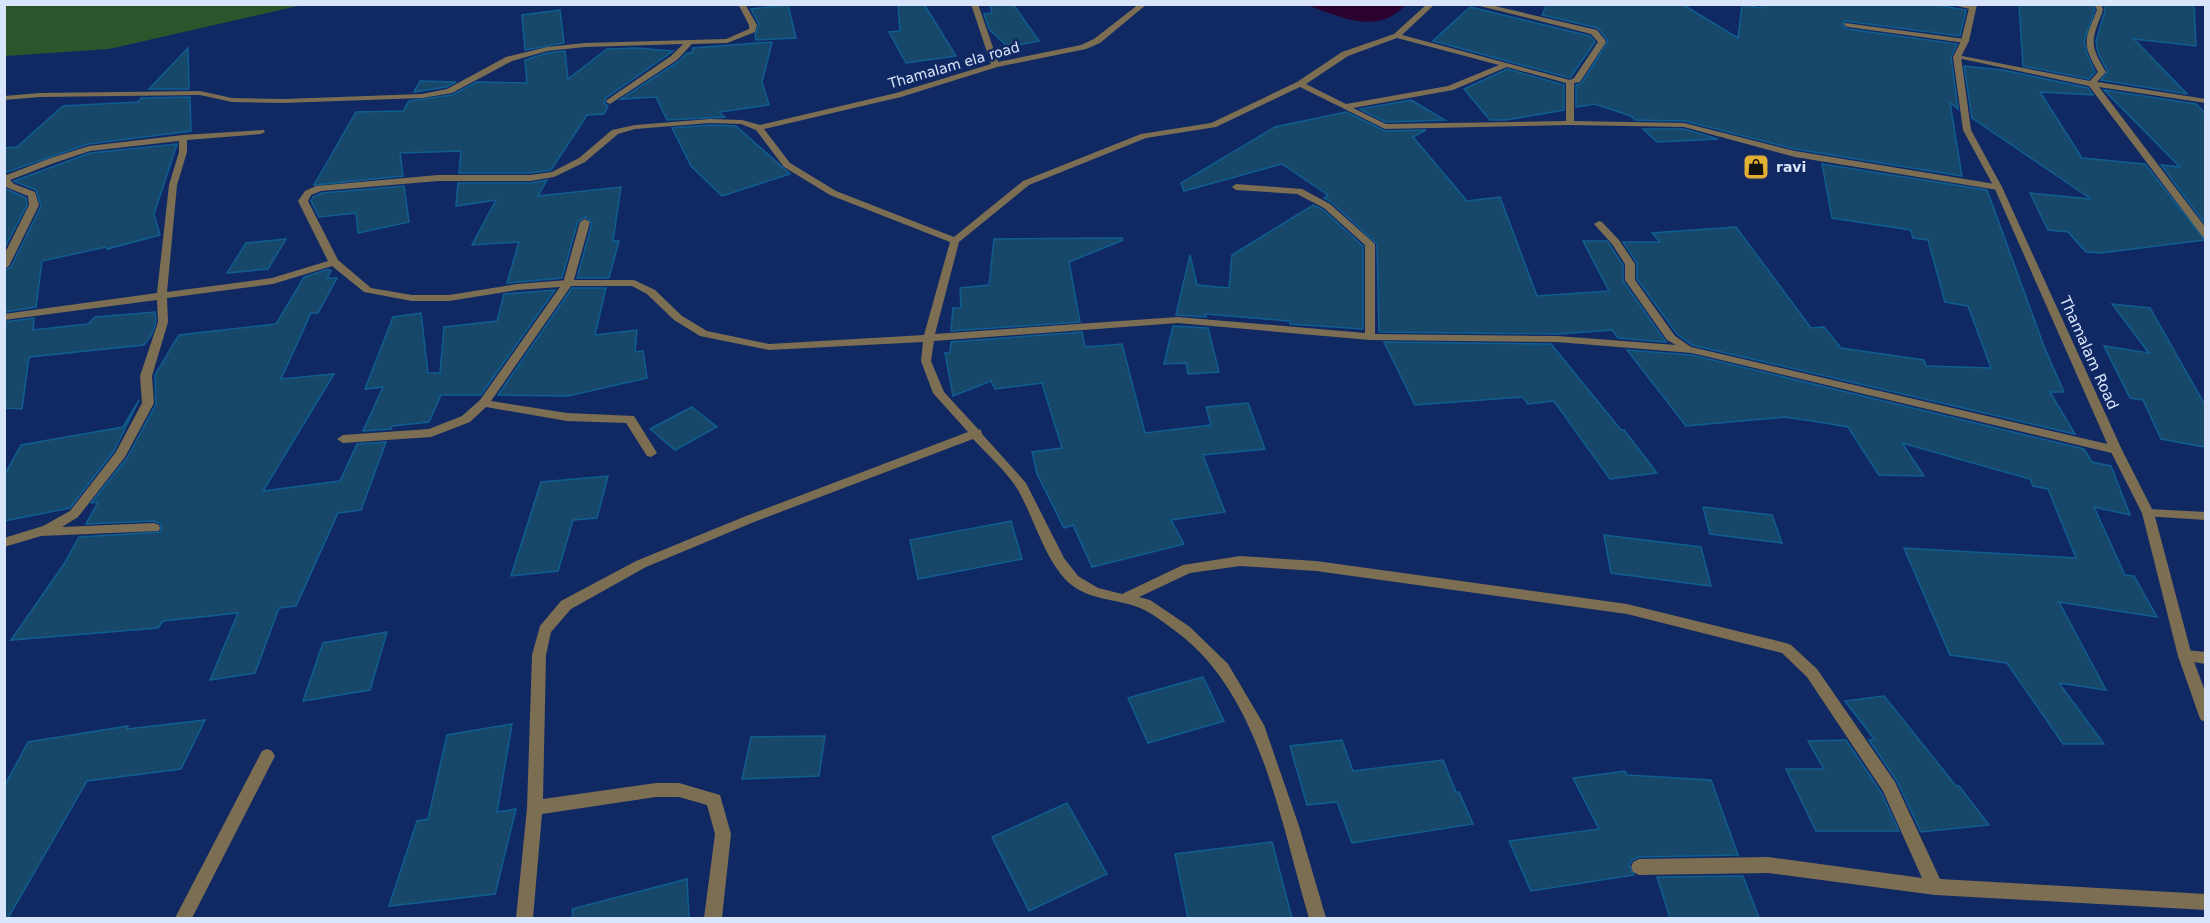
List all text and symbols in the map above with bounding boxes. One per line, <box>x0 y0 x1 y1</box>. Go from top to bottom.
street label: Thamalam ela road <box>886 39 1021 92</box>
shop icon: ravi <box>1741 152 1771 182</box>
place label: ravi <box>1776 159 1806 175</box>
street label: Thamalam Road <box>2056 293 2122 412</box>

